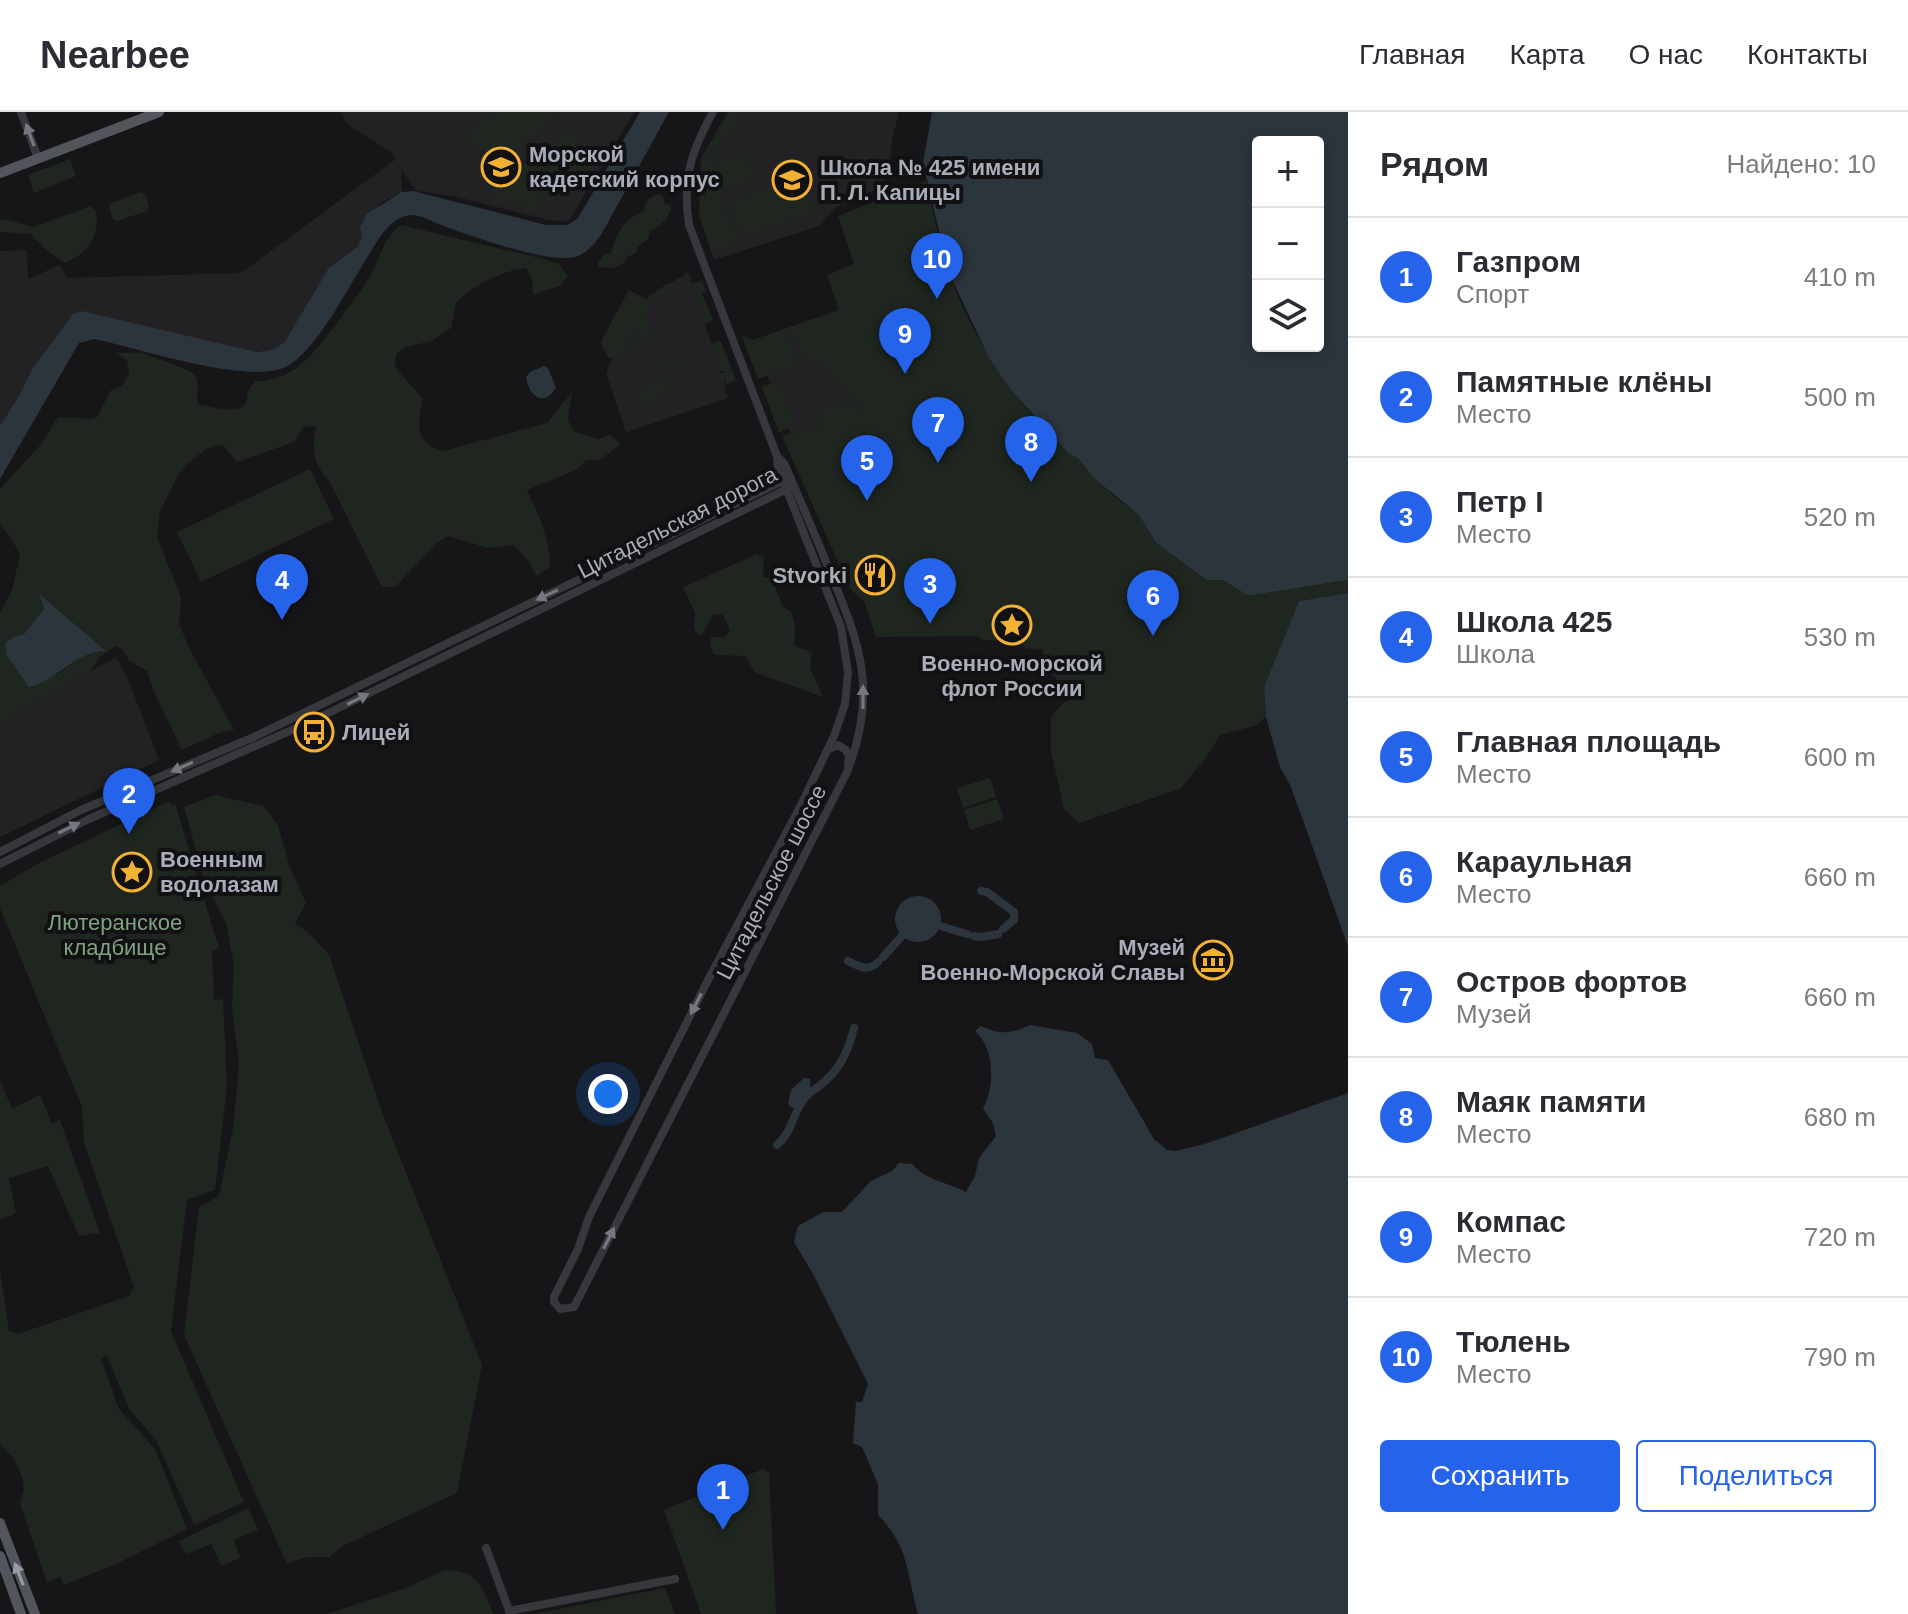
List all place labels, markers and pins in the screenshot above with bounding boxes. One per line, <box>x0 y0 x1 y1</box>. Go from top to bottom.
place label: Морской кадетский корпус <box>529 142 720 192</box>
school or university icon: Морской кадетский корпус <box>480 146 522 188</box>
place label: Школа № 425 имени П. Л. Капицы <box>820 155 1040 205</box>
school or university icon: Школа № 425 имени П. Л. Капицы <box>771 159 813 201</box>
pin: 10 <box>911 233 963 299</box>
pin: 9 <box>879 308 931 374</box>
pin: 7 <box>912 397 964 463</box>
pin: 8 <box>1005 416 1057 482</box>
pin: 5 <box>841 435 893 501</box>
pin: 4 <box>256 554 308 620</box>
restaurant icon: Stvorki <box>854 554 896 596</box>
pin: 3 <box>904 558 956 624</box>
place label: Stvorki <box>772 563 847 588</box>
pin: 6 <box>1127 570 1179 636</box>
place icon: Военно-морской флот России <box>991 604 1033 646</box>
place label: Военно-морской флот России <box>921 651 1103 701</box>
bus stop icon: Лицей <box>293 711 335 753</box>
place label: Лицей <box>342 720 410 745</box>
pin: 2 <box>103 768 155 834</box>
place label: Военным водолазам <box>160 847 279 897</box>
place icon: Военным водолазам <box>111 851 153 893</box>
place label: Музей Военно-Морской Славы <box>920 935 1185 985</box>
museum icon: Музей Военно-Морской Славы <box>1192 939 1234 981</box>
pin: 1 <box>697 1464 749 1530</box>

